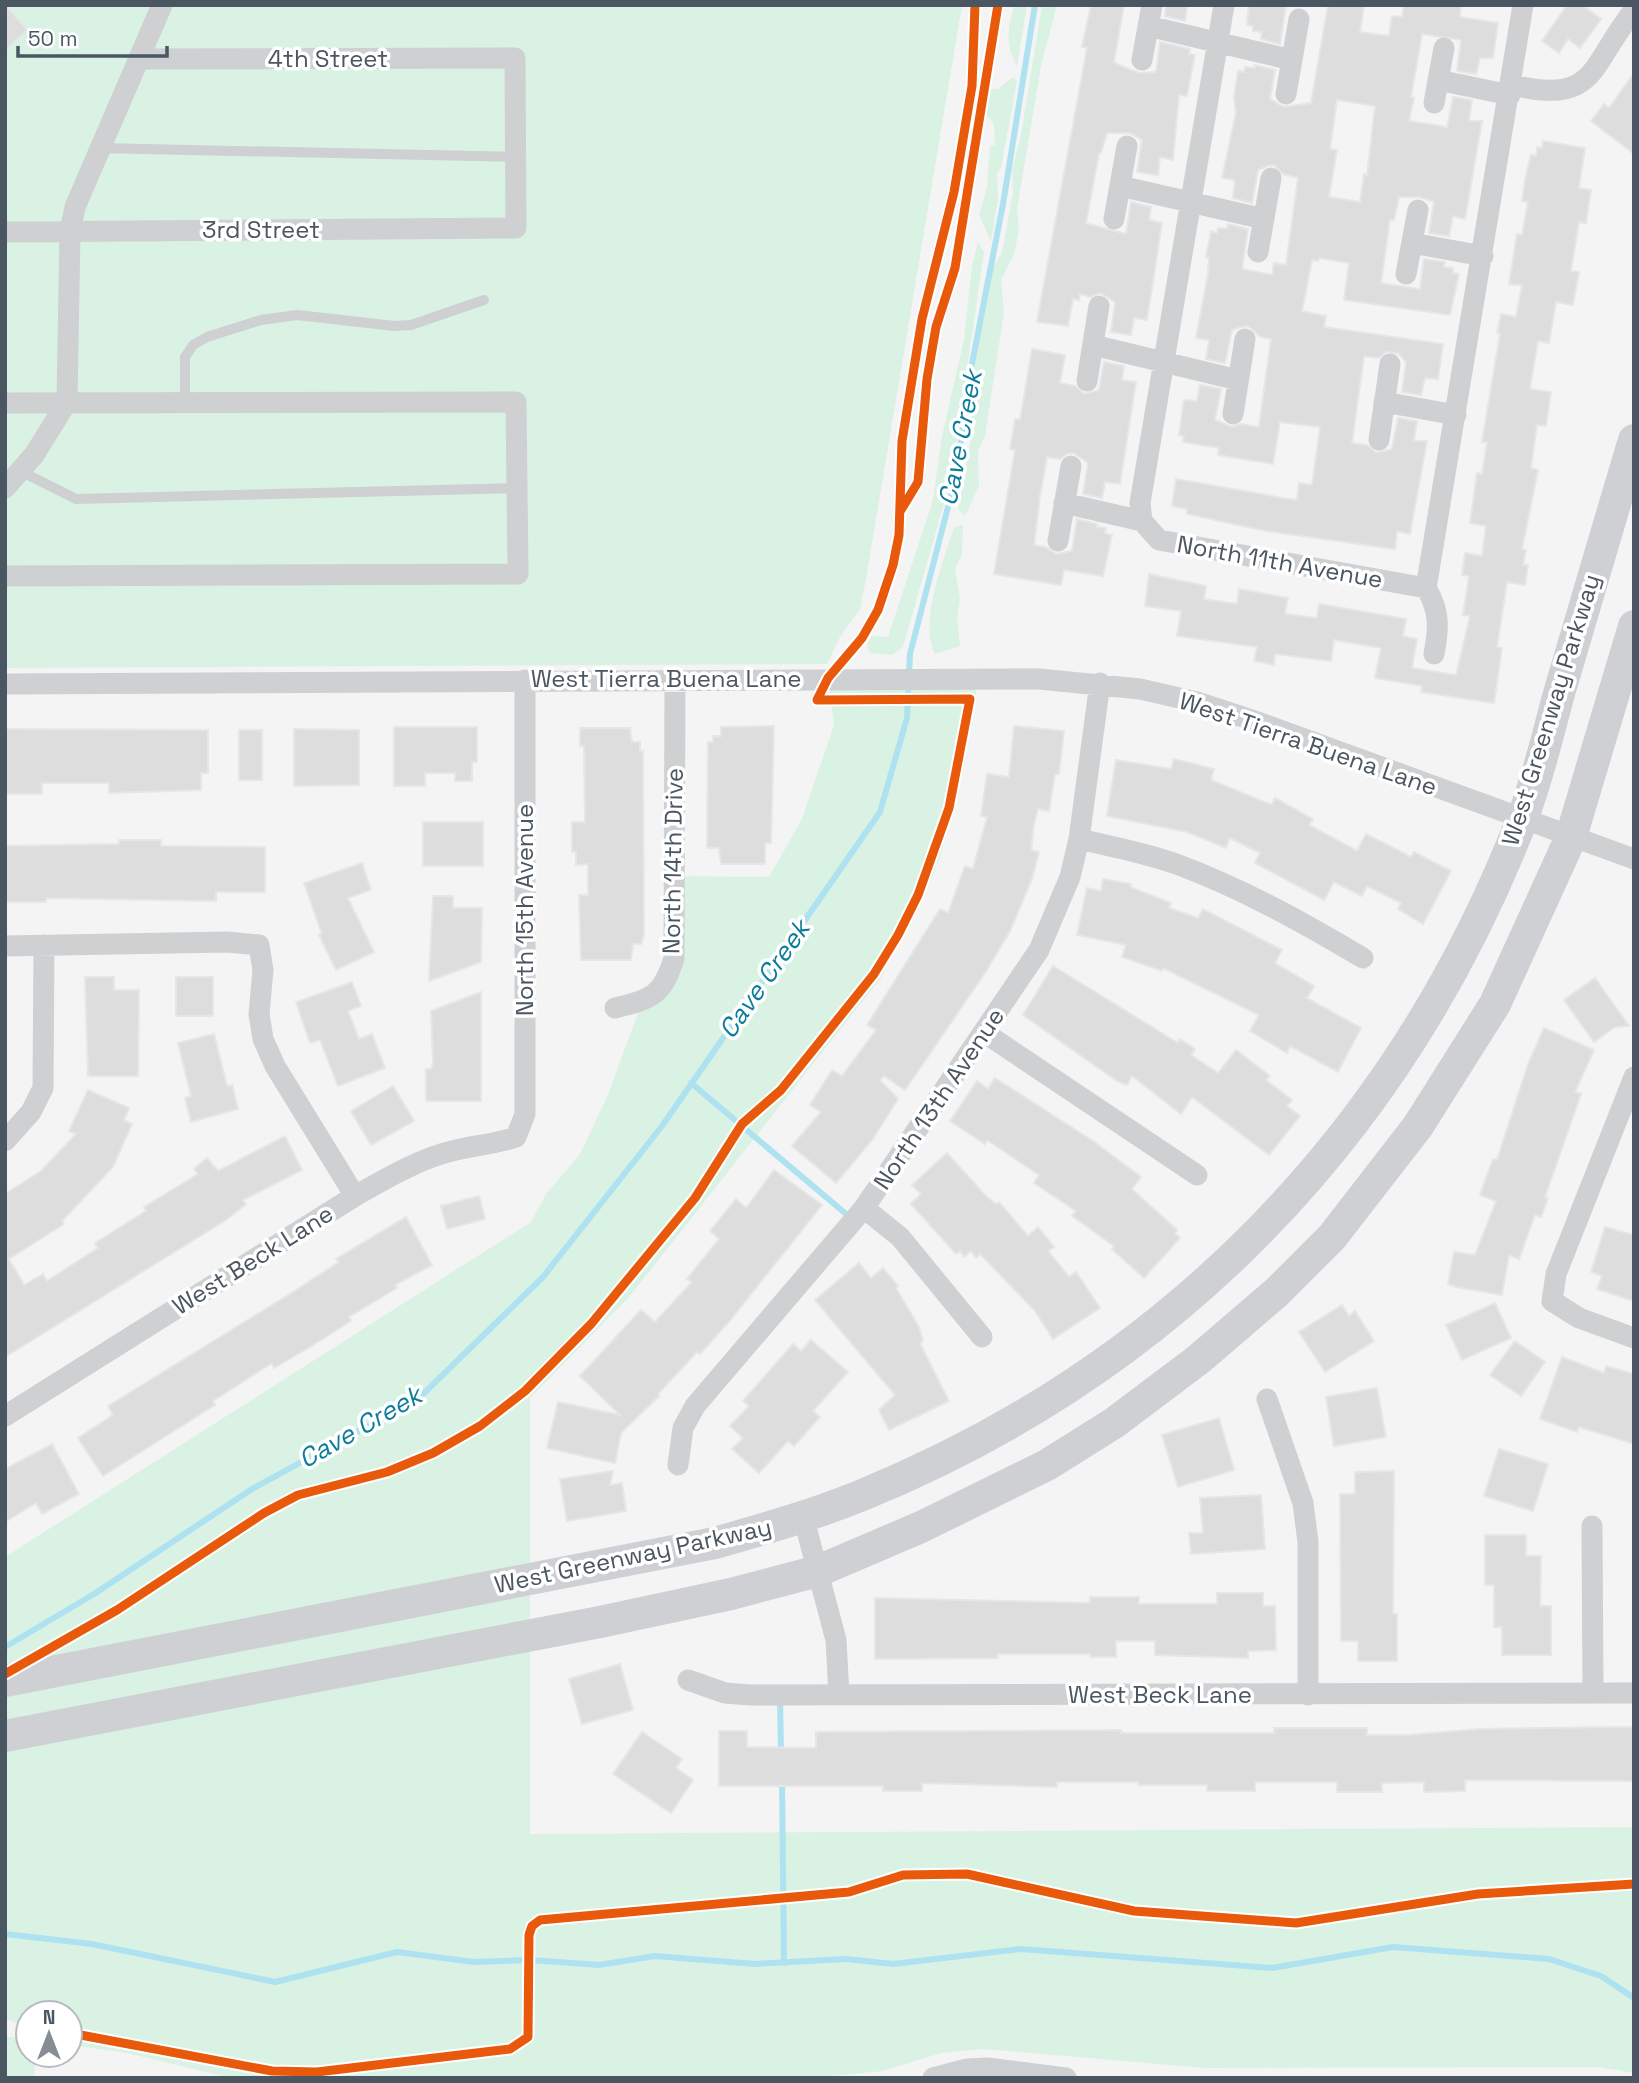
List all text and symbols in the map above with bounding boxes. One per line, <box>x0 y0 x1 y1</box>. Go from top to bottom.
scale bar <box>18 14 166 58</box>
text: 50 m <box>28 25 78 52</box>
street label: 4th Street <box>268 43 388 74</box>
street label: 3rd Street <box>202 214 320 245</box>
water label: Cave Creek <box>930 364 990 509</box>
street label: North 11th Avenue <box>1175 528 1385 595</box>
street label: West Greenway Parkway <box>1494 570 1607 849</box>
street label: West Tierra Buena Lane <box>531 663 801 694</box>
street label: West Tierra Buena Lane <box>1175 685 1441 802</box>
street label: North 14th Drive <box>655 768 690 954</box>
street label: North 15th Avenue <box>509 804 540 1016</box>
water label: Cave Creek <box>711 911 819 1045</box>
street label: North 13th Avenue <box>866 1002 1011 1196</box>
street label: West Beck Lane <box>167 1198 339 1321</box>
water label: Cave Creek <box>292 1376 431 1476</box>
street label: West Greenway Parkway <box>492 1511 774 1600</box>
street label: West Beck Lane <box>1068 1679 1252 1710</box>
north arrow <box>14 1999 84 2069</box>
text: N <box>43 2005 55 2030</box>

